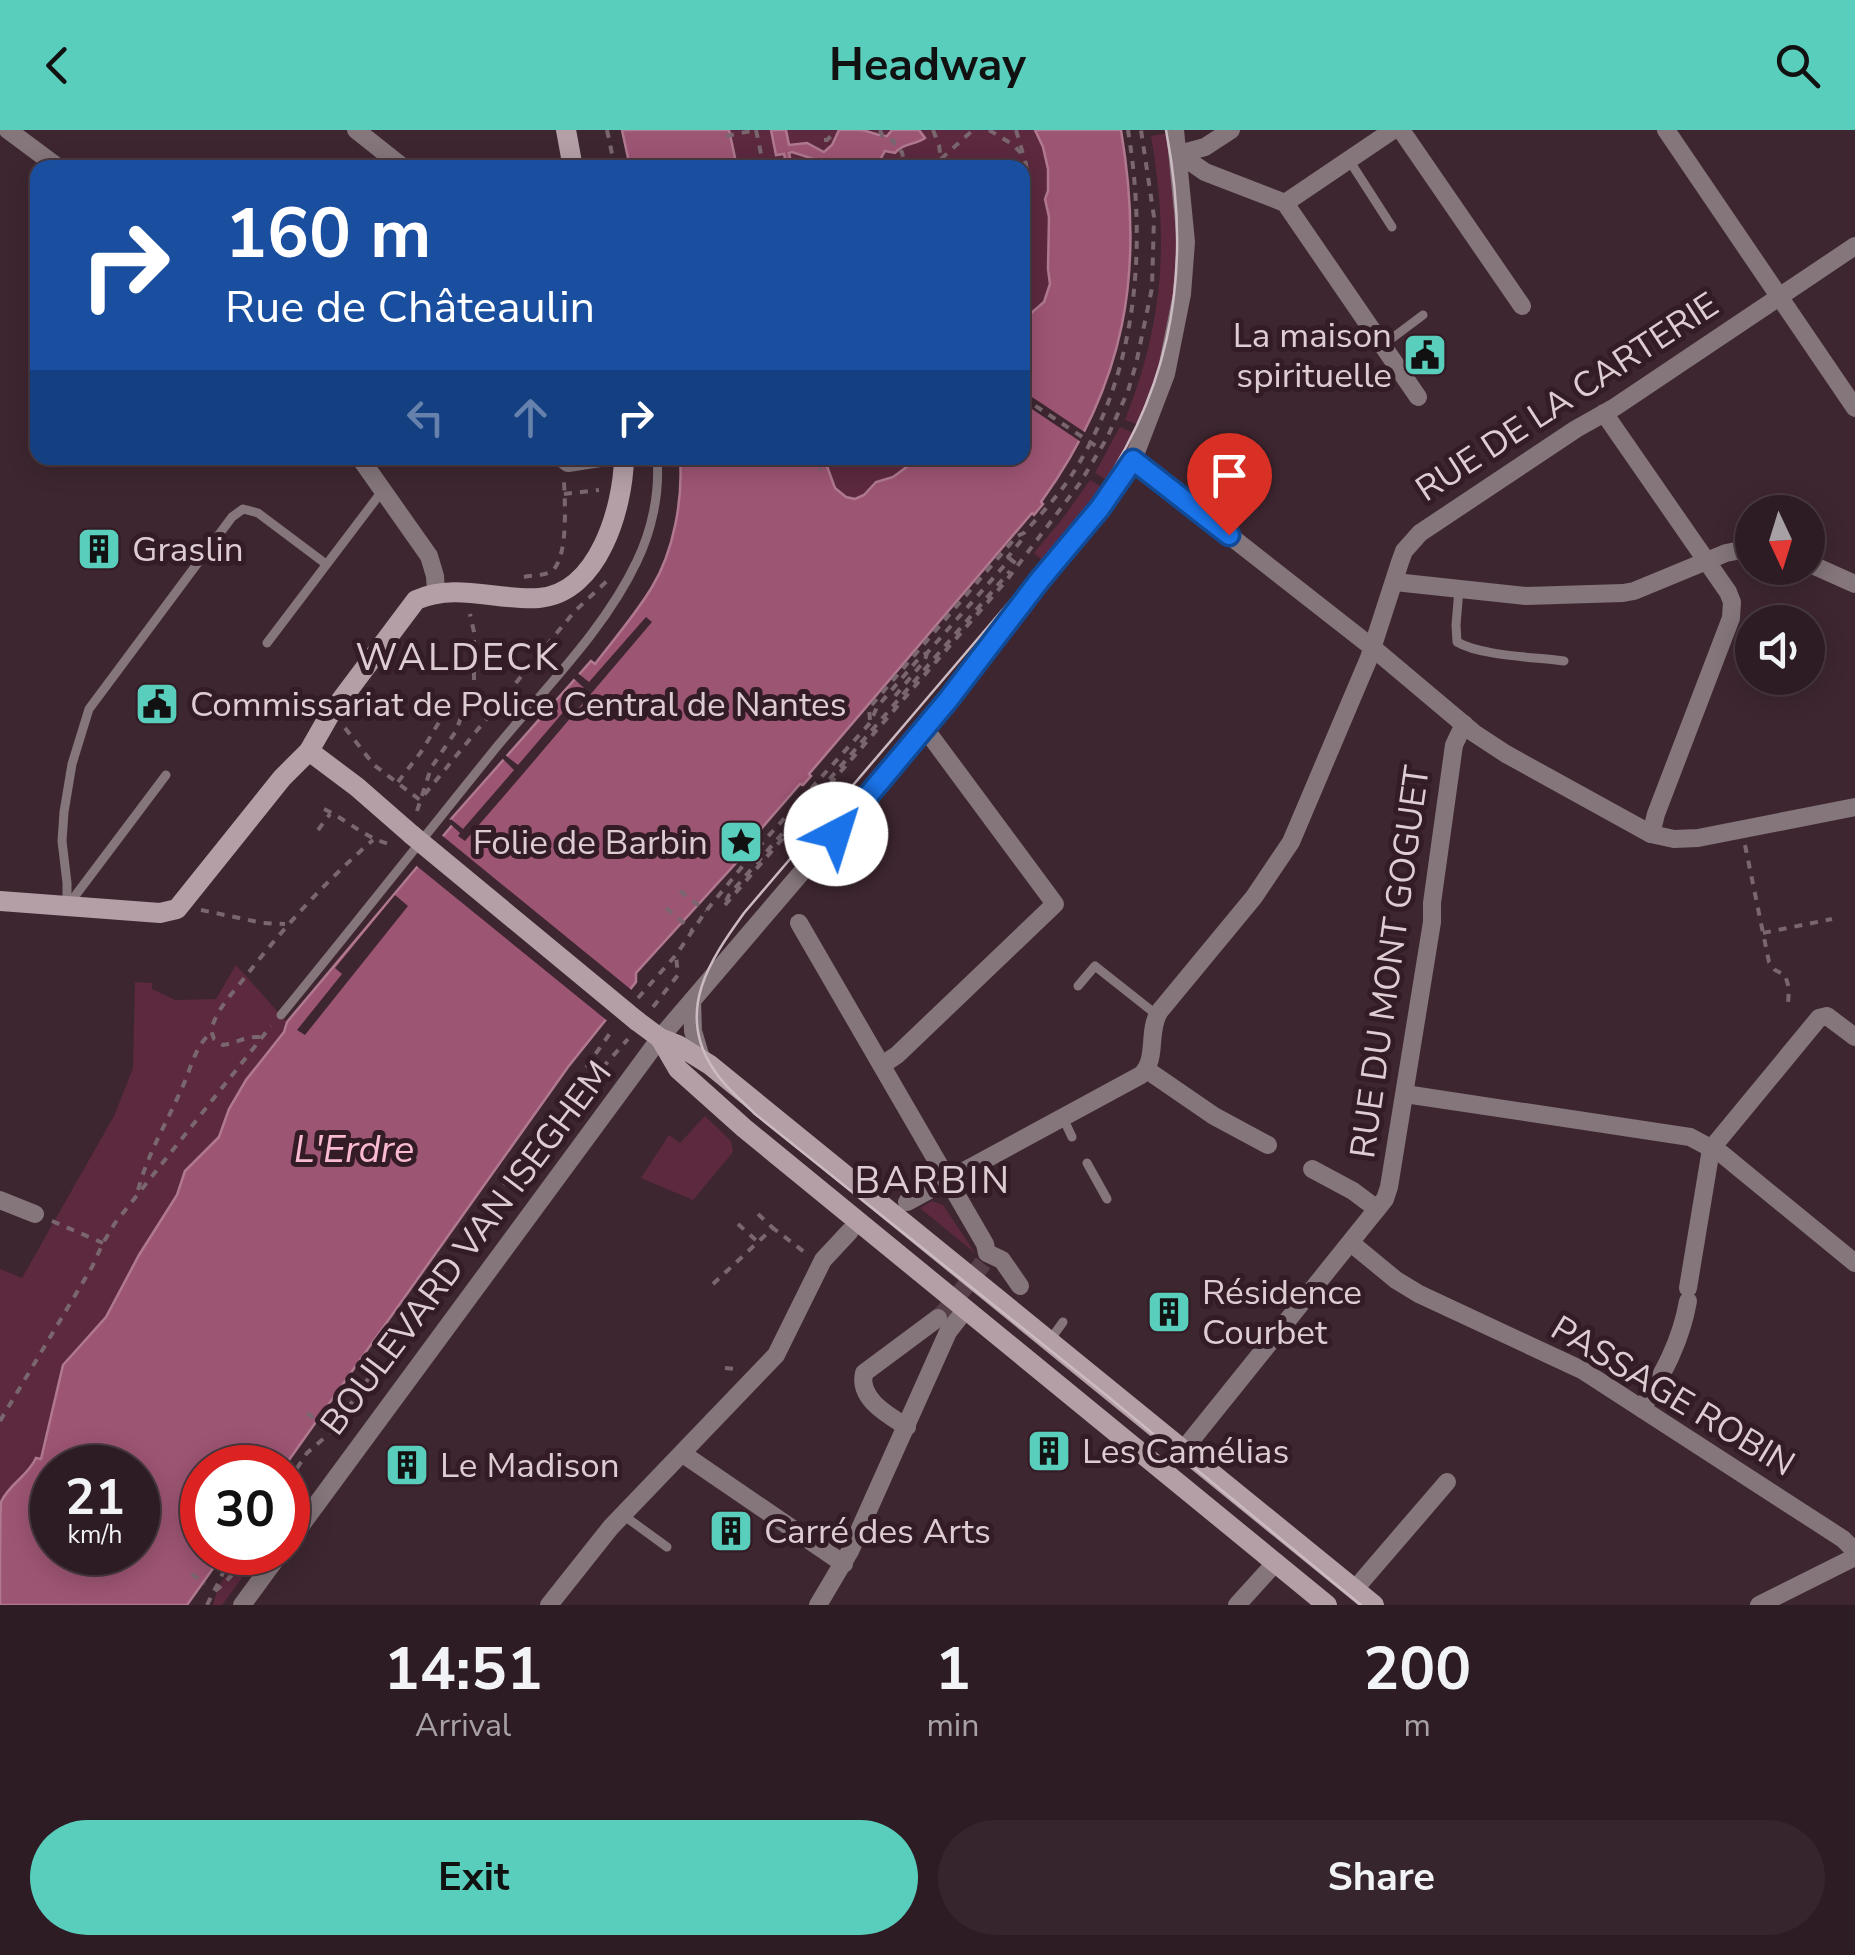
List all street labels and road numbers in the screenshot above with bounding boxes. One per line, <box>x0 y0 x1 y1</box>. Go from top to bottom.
street label: RUE DE LA CARTERIE <box>1407 281 1727 513</box>
street label: RUE DU MONT GOGUET <box>1339 763 1441 1161</box>
street label: BOULEVARD VAN ISEGHEM <box>310 1051 622 1445</box>
street label: PASSAGE ROBIN <box>1542 1305 1804 1487</box>

